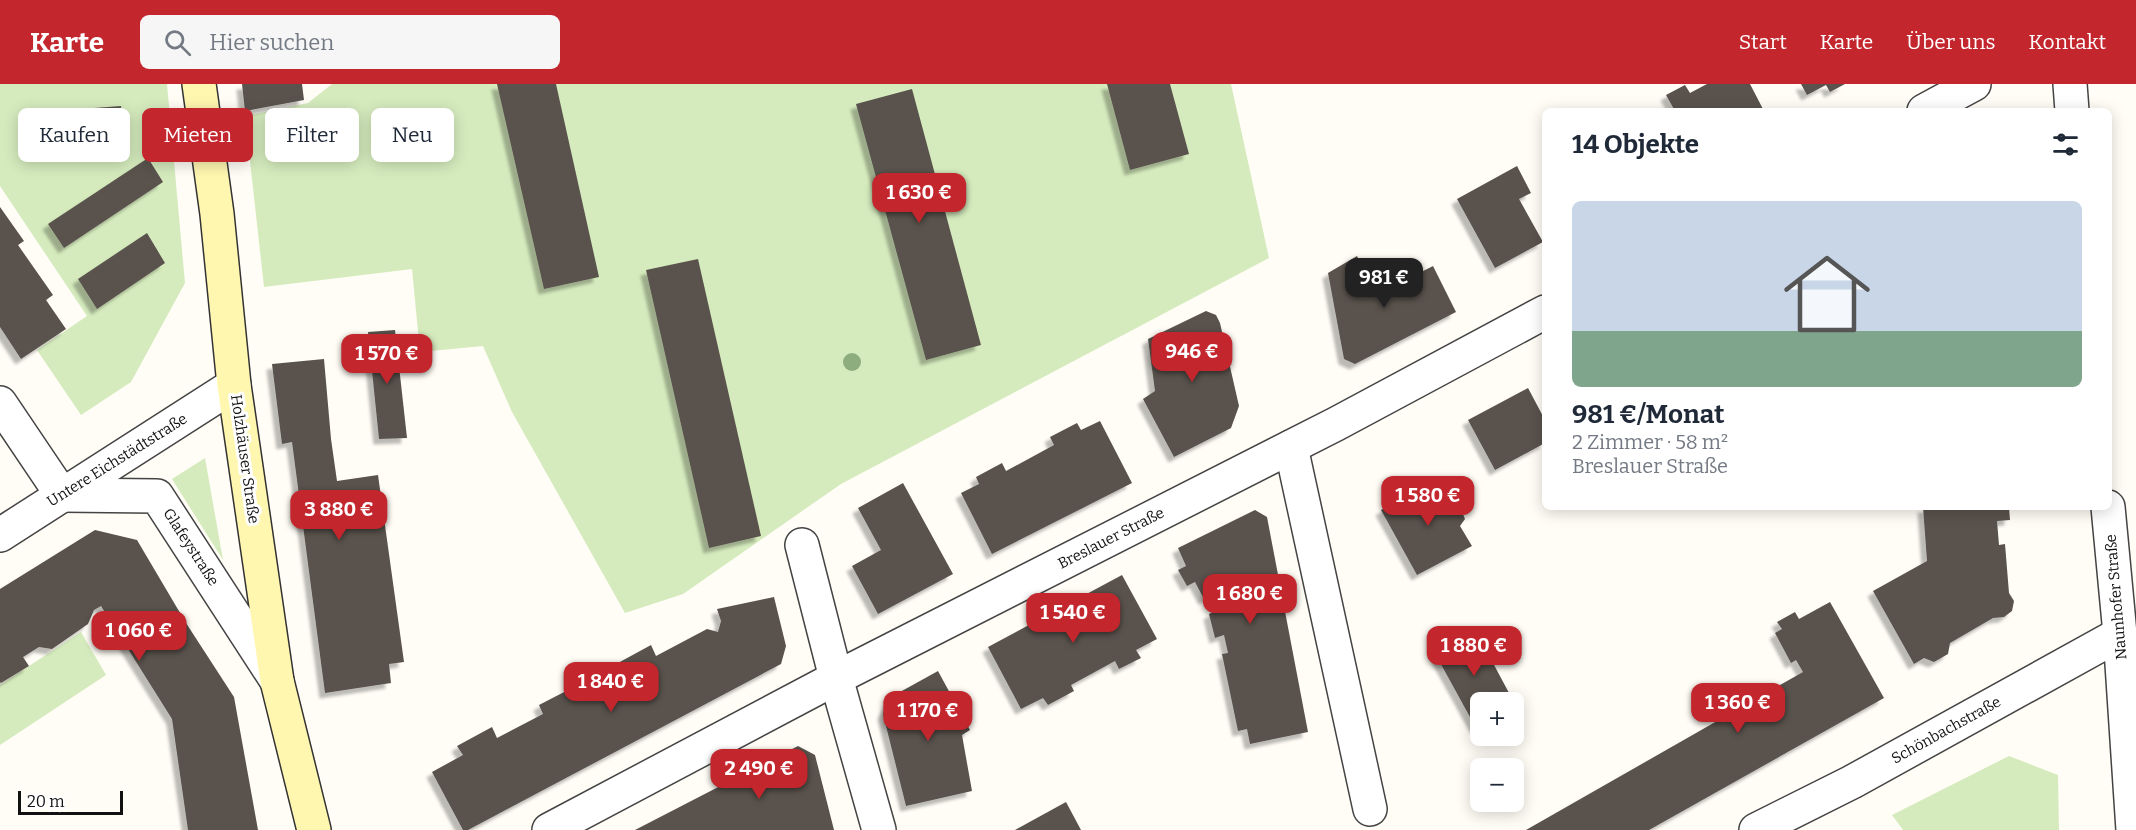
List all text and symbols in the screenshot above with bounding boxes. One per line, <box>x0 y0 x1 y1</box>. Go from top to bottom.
search box <box>140 15 560 69</box>
text: Karte <box>30 26 104 59</box>
icon: search <box>161 26 194 59</box>
text: Hier suchen <box>209 29 334 56</box>
text: Start <box>1739 29 1787 55</box>
text: Karte <box>1820 29 1873 55</box>
text: Über uns <box>1906 29 1996 55</box>
text: Kontakt <box>2029 29 2106 55</box>
chip: Kaufen <box>18 108 130 162</box>
chip: Mieten <box>142 108 253 162</box>
chip: Filter <box>265 108 359 162</box>
chip: Neu <box>371 108 454 162</box>
icon: filters <box>2049 128 2082 161</box>
text: 14 Objekte <box>1572 129 1699 160</box>
pin: 1 630 € <box>864 173 974 224</box>
text: 1 630 € <box>886 180 952 204</box>
icon: home <box>1773 240 1881 348</box>
pin: 981 € <box>1342 258 1426 309</box>
text: 981 € <box>1359 265 1409 289</box>
pin: 946 € <box>1150 332 1234 383</box>
pin: 1 570 € <box>332 334 442 385</box>
text: 946 € <box>1165 339 1219 363</box>
text: 1 570 € <box>355 341 419 365</box>
street label: Holzhäuser Straße <box>227 393 263 525</box>
text: 981 €/Monat <box>1572 399 1725 430</box>
street label: Untere Eichstädtstraße <box>44 410 190 510</box>
text: 2 Zimmer · 58 m² <box>1572 430 1728 454</box>
text: Breslauer Straße <box>1572 454 1728 478</box>
pin: 1 580 € <box>1373 476 1483 527</box>
text: 1 580 € <box>1395 483 1461 507</box>
pin: 3 880 € <box>284 490 394 541</box>
text: 3 880 € <box>304 497 374 521</box>
street label: Breslauer Straße <box>1055 503 1167 573</box>
street label: Glafeystraße <box>159 505 223 589</box>
street label: Naunhofer Straße <box>2102 534 2130 660</box>
pin: 1 680 € <box>1195 574 1305 625</box>
text: 1 680 € <box>1217 581 1283 605</box>
pin: 1 540 € <box>1018 593 1128 644</box>
text: 1 540 € <box>1040 600 1106 624</box>
pin: 1 060 € <box>84 611 194 662</box>
text: 1 060 € <box>106 618 172 642</box>
pin: 1 880 € <box>1419 626 1529 677</box>
text: 1 880 € <box>1441 633 1507 657</box>
pin: 1 840 € <box>556 662 666 713</box>
text: 1 840 € <box>578 669 644 693</box>
pin: 1 360 € <box>1683 683 1793 734</box>
text: 1 360 € <box>1705 690 1771 714</box>
pin: 1 170 € <box>873 691 983 742</box>
map controls <box>1470 692 1524 812</box>
button: + <box>1470 692 1524 746</box>
street label: Schönbachstraße <box>1888 693 2004 767</box>
text: 1 170 € <box>897 698 959 722</box>
pin: 2 490 € <box>704 749 814 800</box>
text: 2 490 € <box>724 756 794 780</box>
button: − <box>1470 758 1524 812</box>
scale bar <box>18 788 123 816</box>
text: 20 m <box>27 792 64 811</box>

